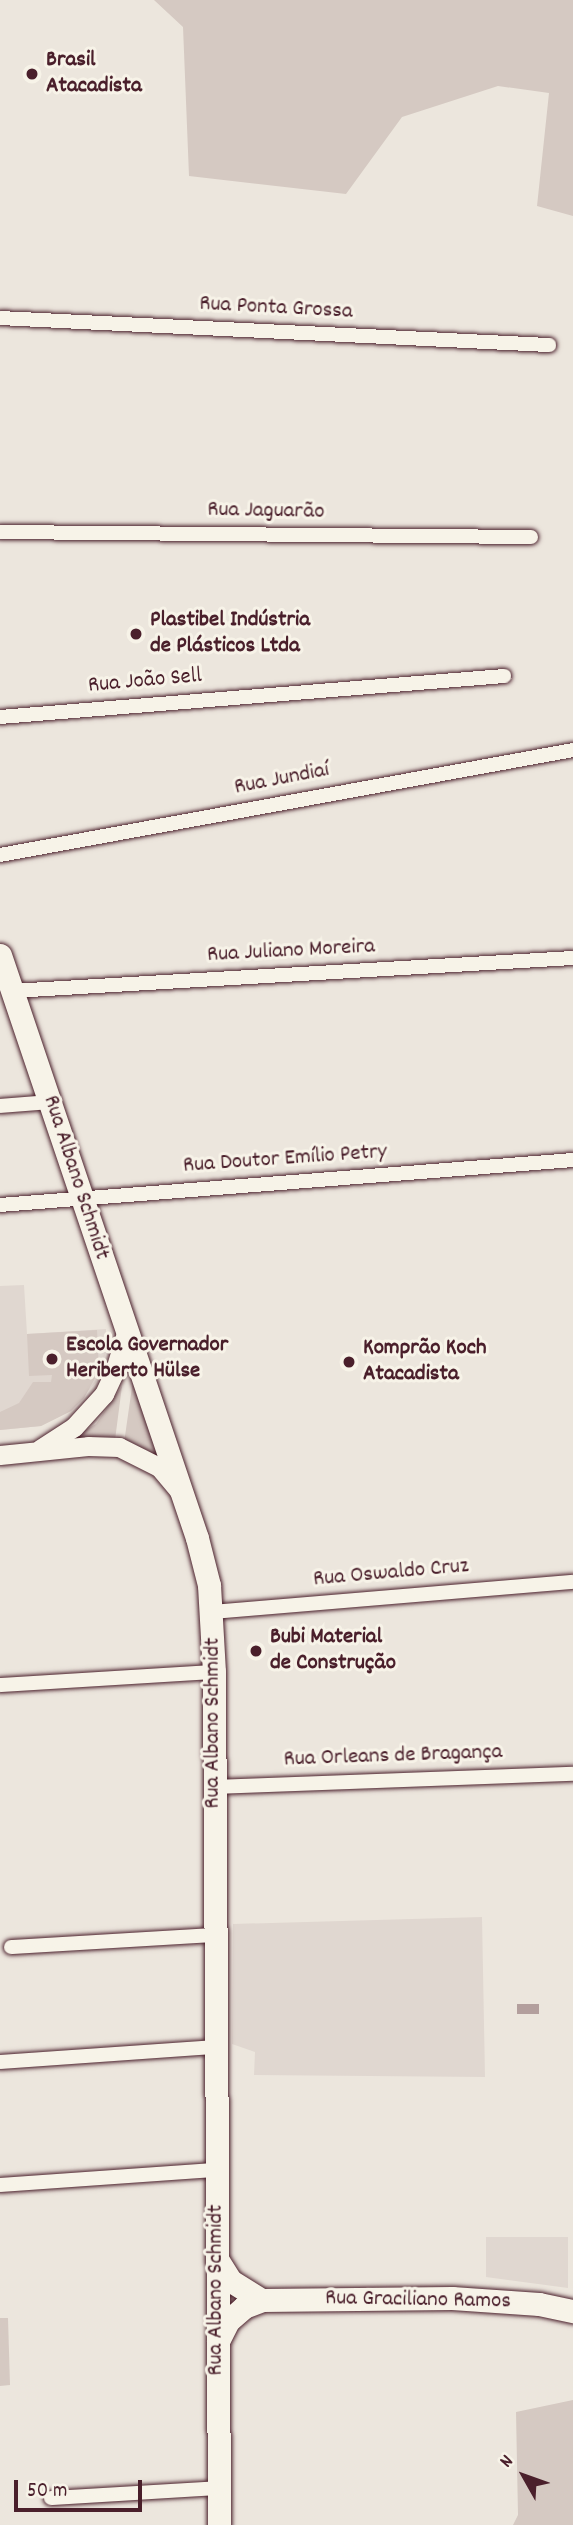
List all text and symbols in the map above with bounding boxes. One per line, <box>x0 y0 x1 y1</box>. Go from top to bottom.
place label: Brasil Atacadista <box>46 47 142 101</box>
marker: Brasil Atacadista <box>24 66 40 82</box>
street label: Rua Ponta Grossa <box>199 291 353 327</box>
street label: Rua Jaguarão <box>207 497 325 527</box>
place label: Plastibel Indústria de Plásticos Ltda <box>150 607 310 661</box>
marker: Plastibel Indústria de Plásticos Ltda <box>128 626 144 642</box>
street label: Rua João Sell <box>87 663 203 701</box>
street label: Rua Jundiaí <box>232 757 332 803</box>
street label: Rua Juliano Moreira <box>206 934 376 970</box>
street label: Rua Albano Schmidt <box>35 1092 115 1264</box>
street label: Rua Doutor Emílio Petry <box>182 1139 388 1181</box>
place label: Escola Governador Heriberto Hülse <box>66 1332 228 1386</box>
place label: Komprão Koch Atacadista <box>363 1335 486 1389</box>
marker: Escola Governador Heriberto Hülse <box>44 1351 60 1367</box>
marker: Komprão Koch Atacadista <box>341 1354 357 1370</box>
street label: Rua Oswaldo Cruz <box>312 1553 470 1595</box>
place label: Bubi Material de Construção <box>270 1624 396 1678</box>
street label: Rua Albano Schmidt <box>200 1637 228 1809</box>
marker: Bubi Material de Construção <box>248 1643 264 1659</box>
street label: Rua Orleans de Bragança <box>283 1739 503 1775</box>
street label: Rua Albano Schmidt <box>203 2204 231 2376</box>
street label: Rua Graciliano Ramos <box>325 2286 511 2316</box>
north arrow <box>489 2441 559 2511</box>
text: N <box>494 2450 521 2474</box>
scale bar <box>18 2466 145 2510</box>
text: 50 m <box>27 2477 67 2507</box>

